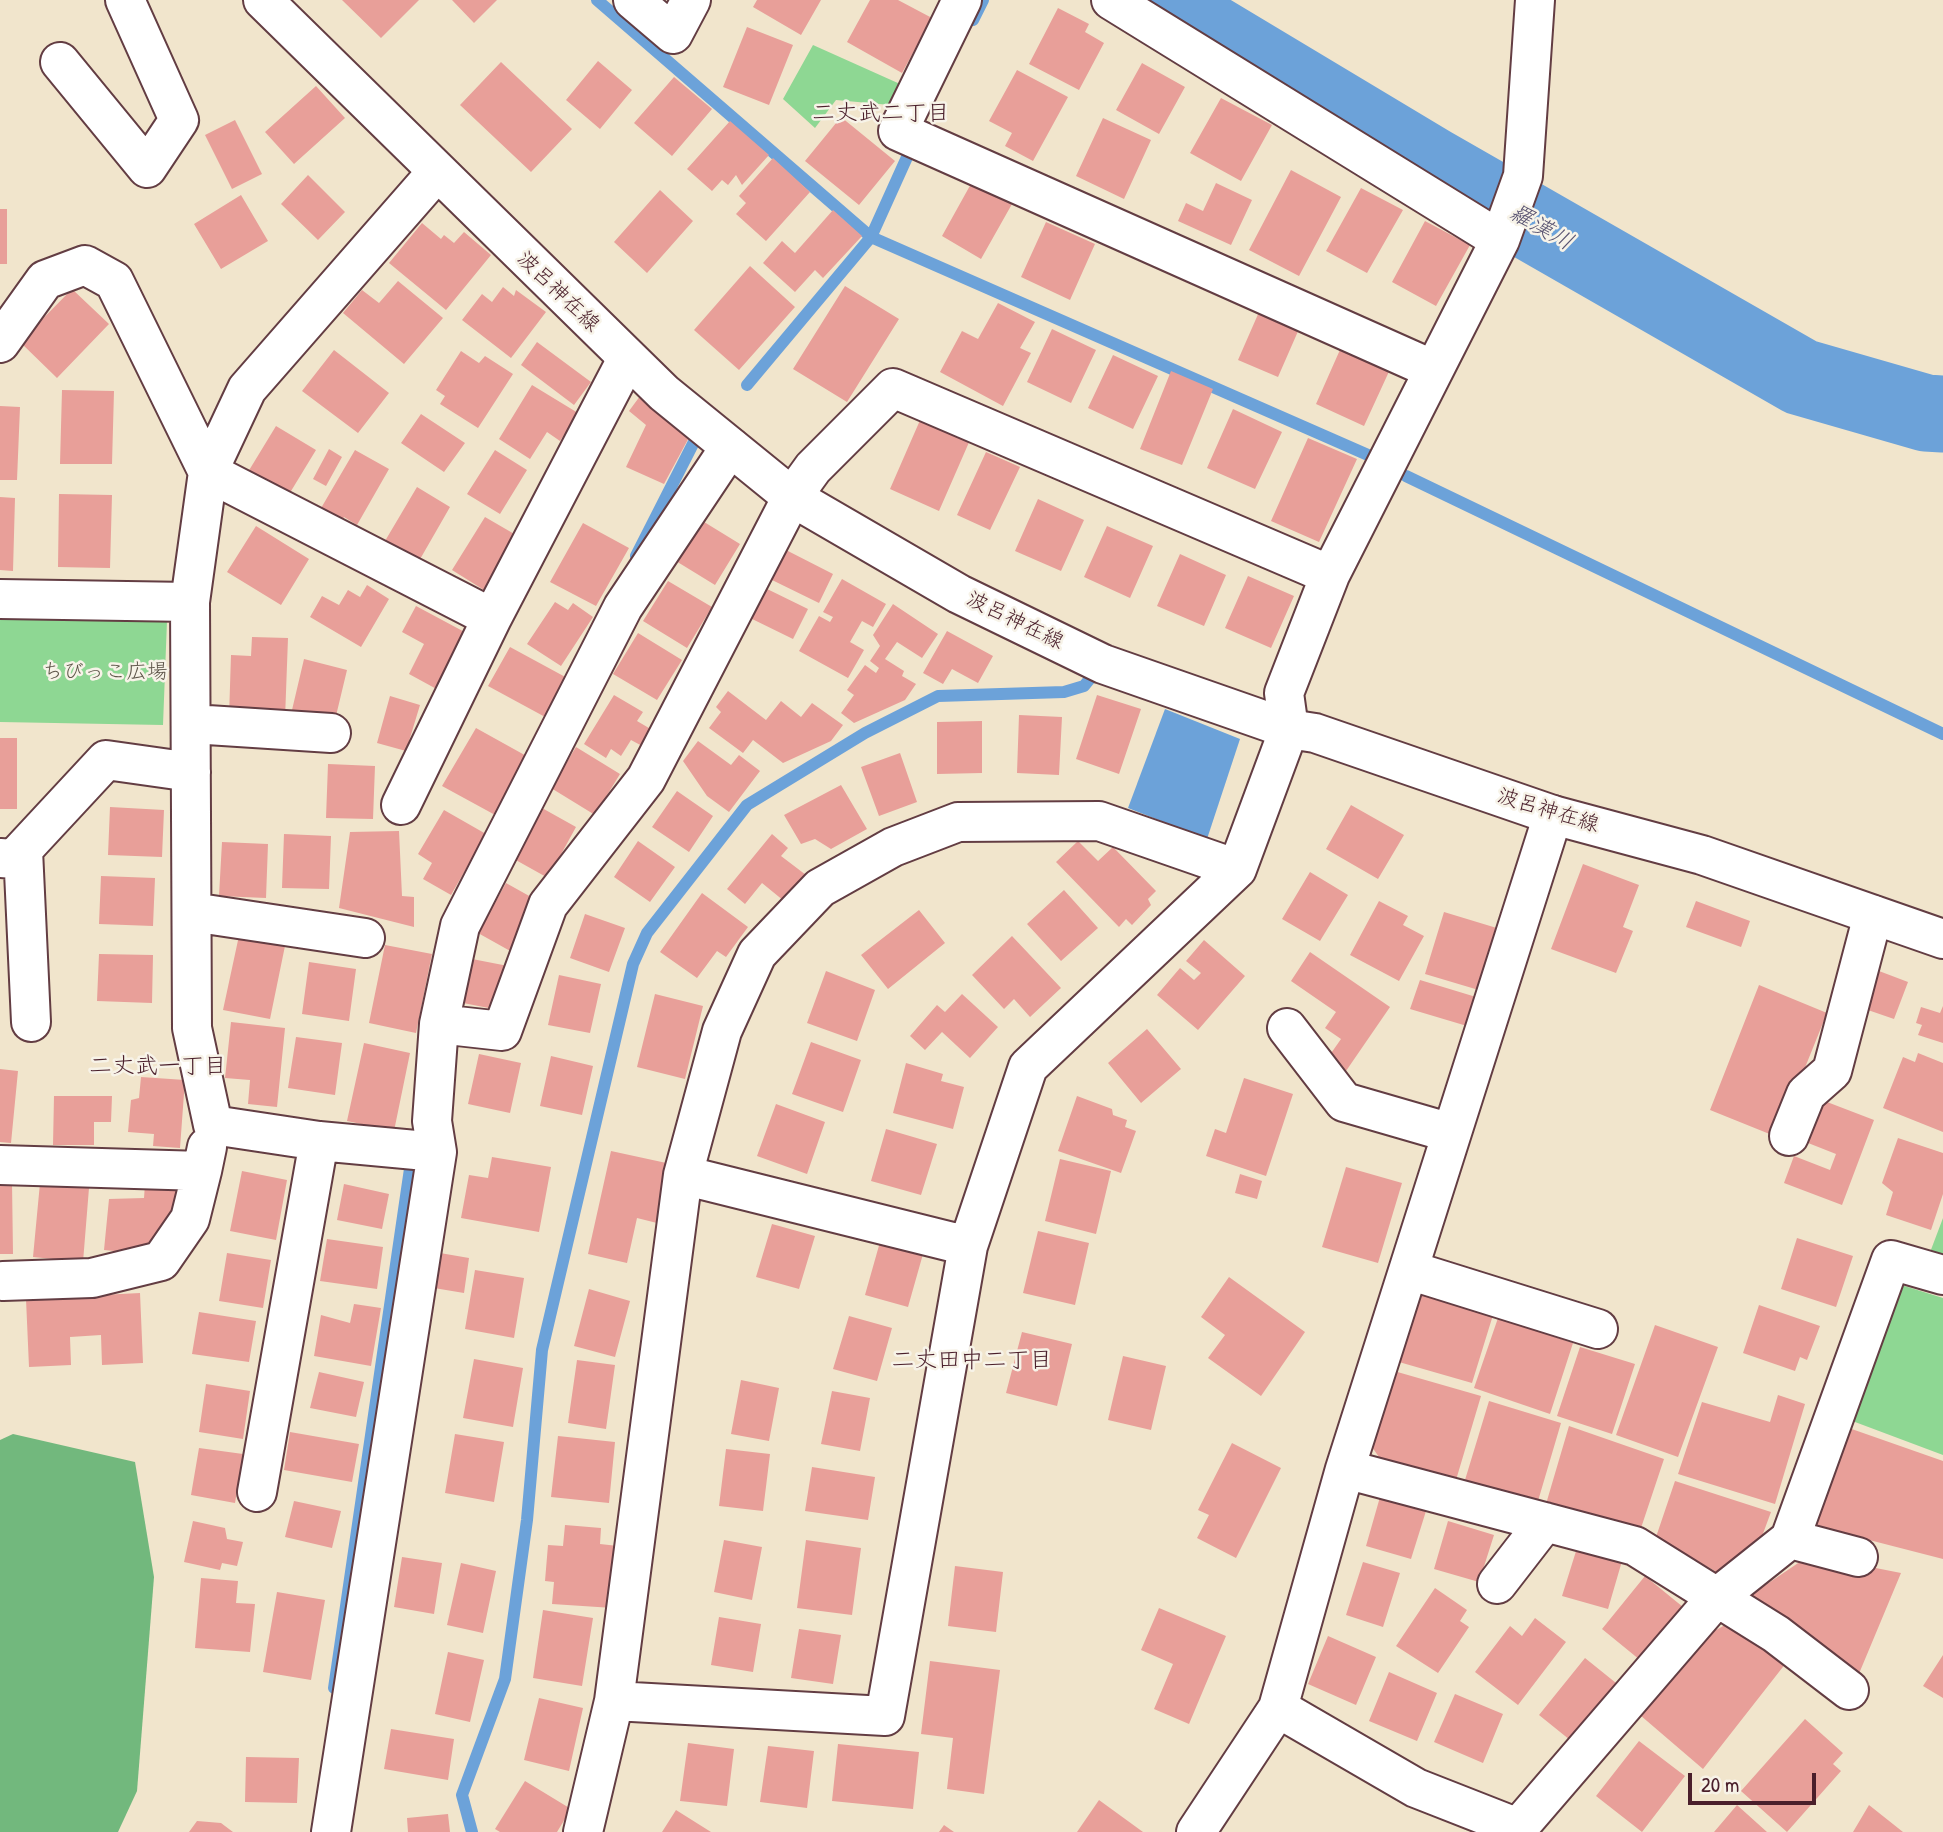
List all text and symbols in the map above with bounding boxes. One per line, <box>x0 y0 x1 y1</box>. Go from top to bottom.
district label: 二丈武二丁目 <box>812 100 950 128</box>
water label: 羅漢川 <box>1504 199 1578 257</box>
street label: 波呂神在線 <box>511 246 605 338</box>
street label: 波呂神在線 <box>962 587 1068 655</box>
park label: ちびっこ広場 <box>42 659 168 685</box>
street label: 波呂神在線 <box>1494 784 1602 838</box>
district label: 二丈武一丁目 <box>89 1053 227 1081</box>
district label: 二丈田中二丁目 <box>892 1347 1052 1375</box>
scale bar <box>1691 1758 1819 1802</box>
text: 20 m <box>1701 1770 1739 1799</box>

